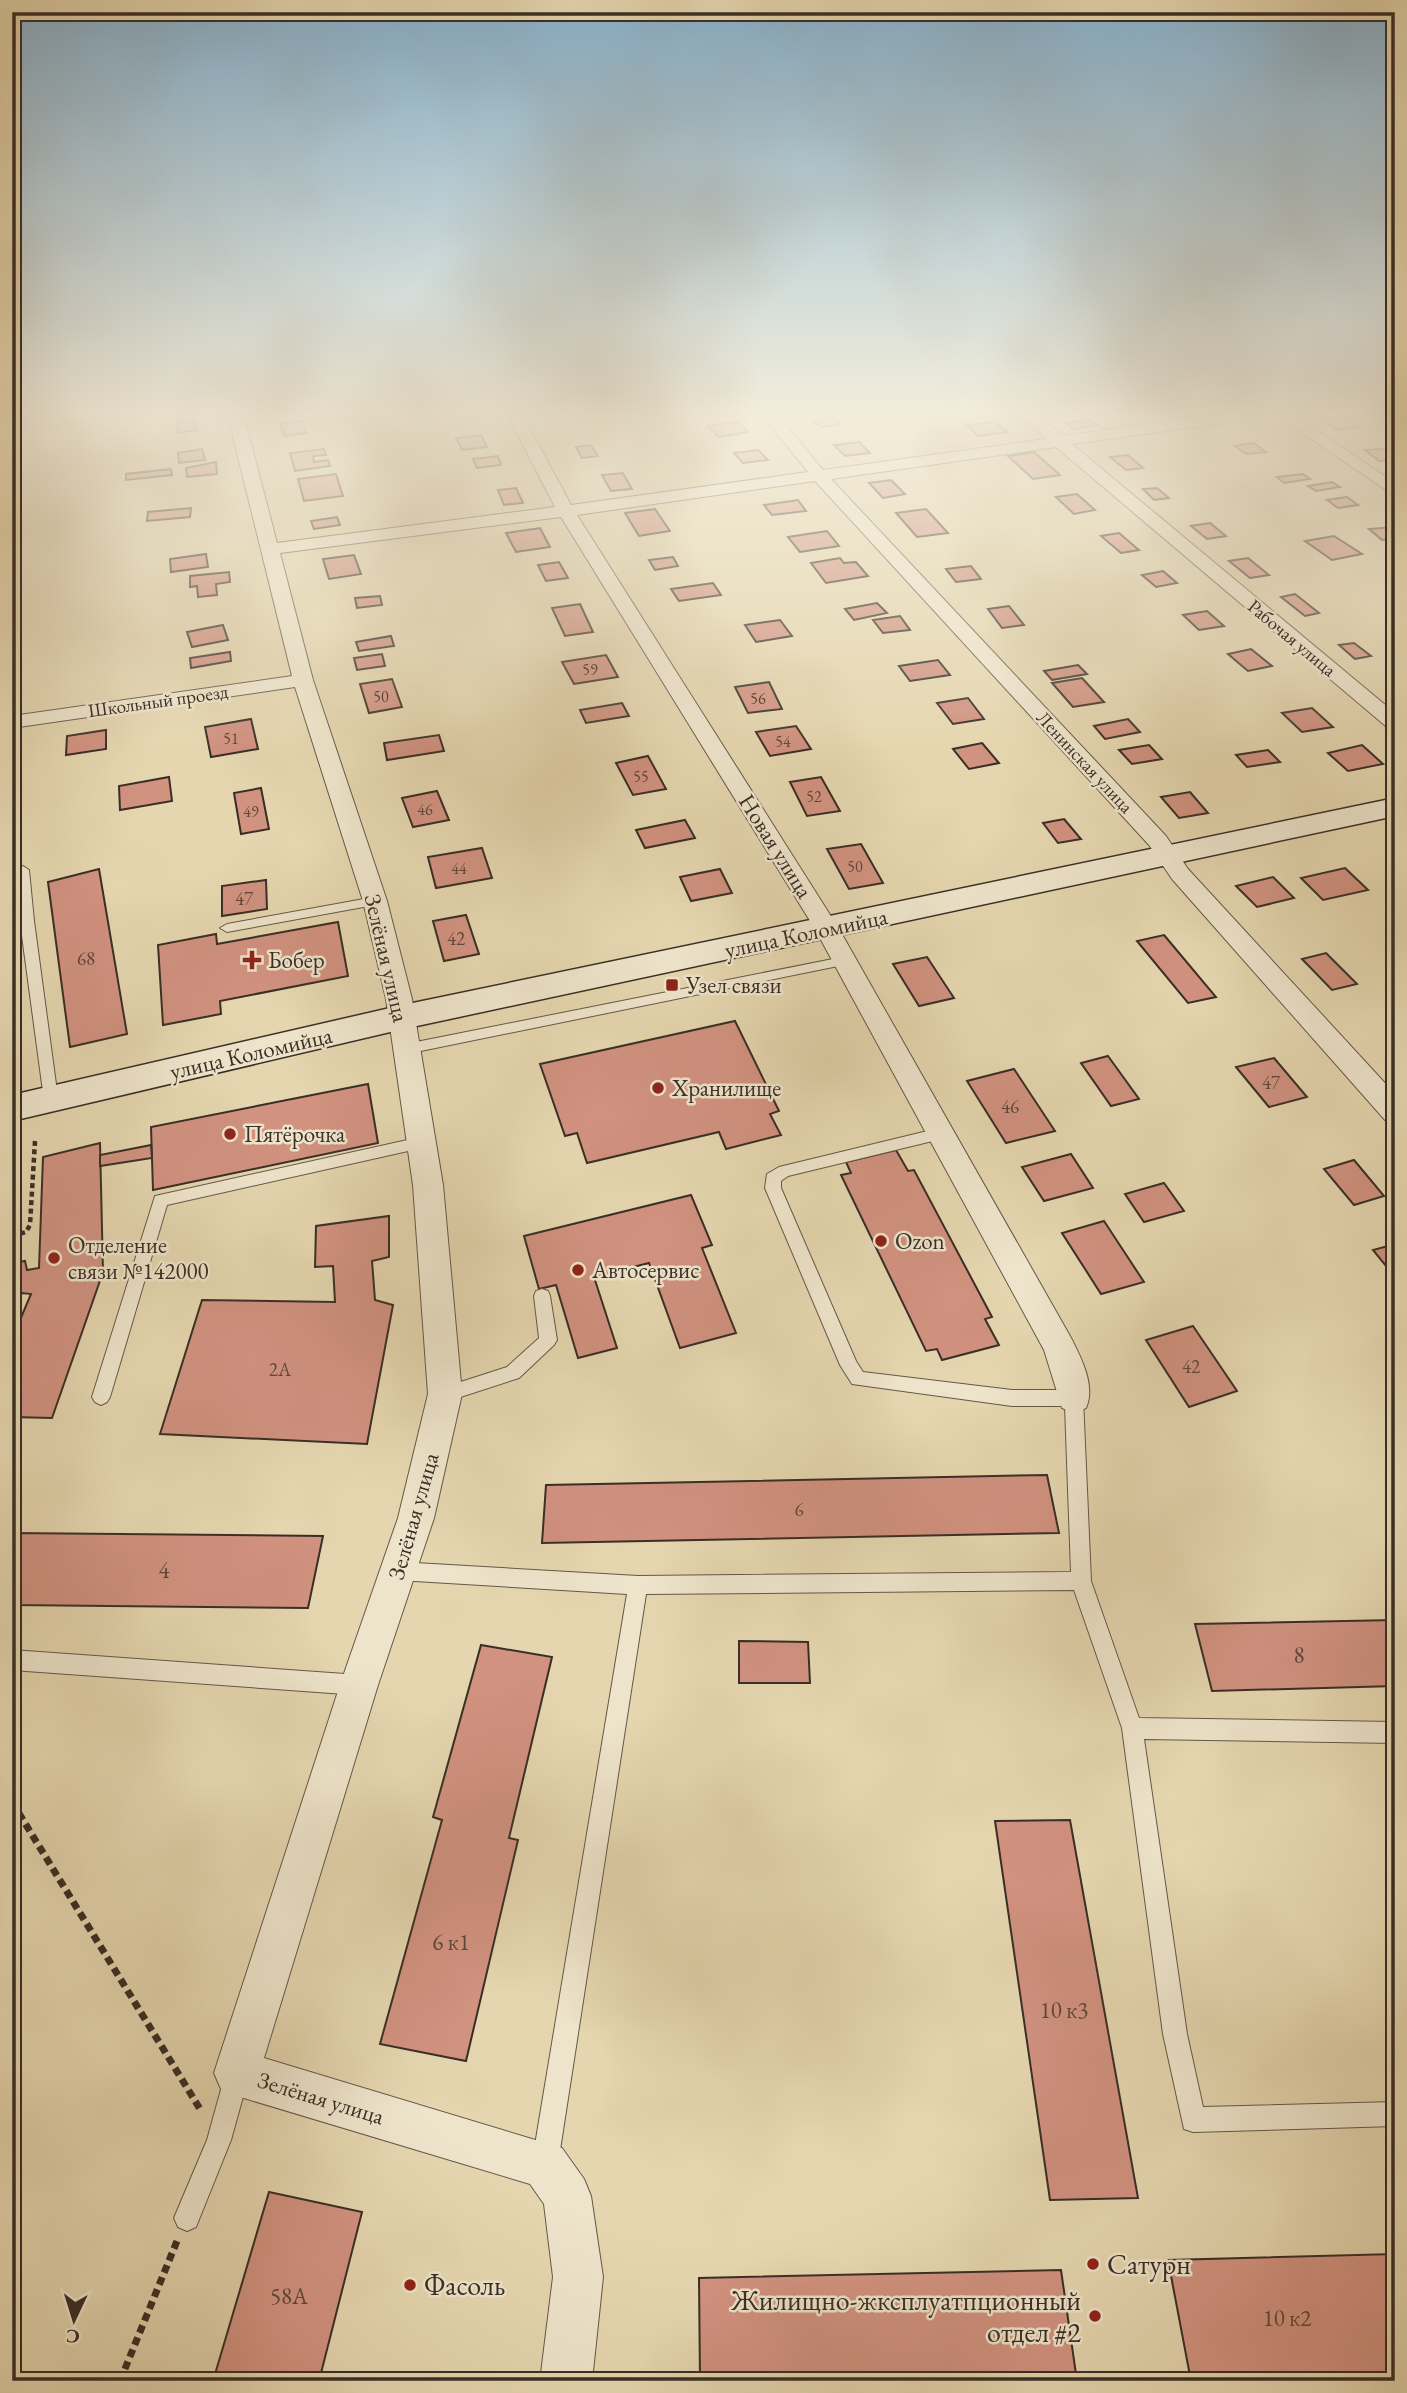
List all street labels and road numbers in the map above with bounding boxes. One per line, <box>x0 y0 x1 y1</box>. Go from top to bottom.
street label: Рабочая улица <box>1243 594 1342 683</box>
street label: Школьный проезд <box>86 679 230 723</box>
street label: Ленинская улица <box>1031 705 1139 819</box>
street label: Новая улица <box>732 788 820 904</box>
street label: Зелёная улица <box>358 891 416 1026</box>
street label: улица Коломийца <box>722 901 891 965</box>
street label: улица Коломийца <box>167 1020 336 1086</box>
street label: Зелёная улица <box>381 1448 446 1583</box>
street label: Зелёная улица <box>254 2065 389 2132</box>

